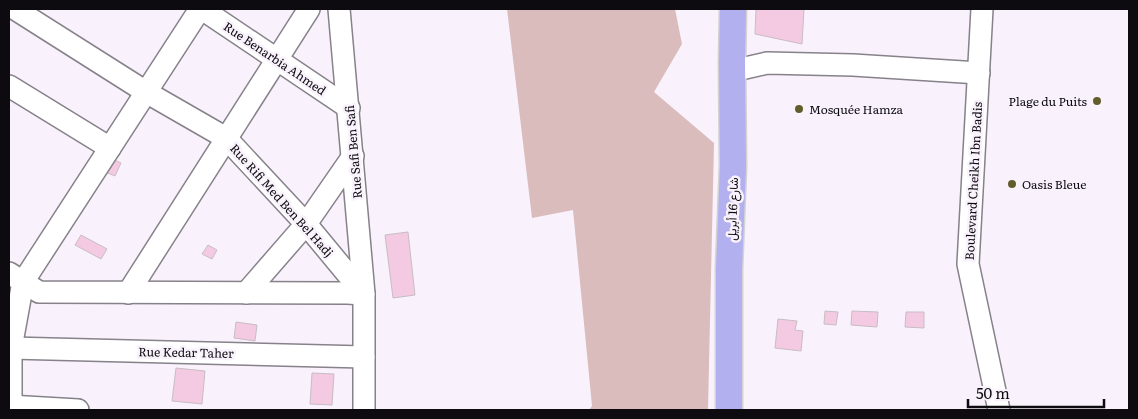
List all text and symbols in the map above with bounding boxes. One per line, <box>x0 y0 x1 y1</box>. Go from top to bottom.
street label: Rue Benarbia Ahmed <box>220 17 330 99</box>
place label: Plage du Puits <box>1009 92 1088 110</box>
marker: Plage du Puits <box>1091 95 1103 107</box>
place label: Mosquée Hamza <box>809 100 904 118</box>
street label: Boulevard Cheikh Ibn Badis <box>960 101 986 261</box>
marker: Mosquée Hamza <box>793 103 805 115</box>
street label: Rue Safi Ben Safi <box>340 104 366 199</box>
street label: Rue Rifi Med Ben Bel Hadj <box>226 139 338 261</box>
place label: Oasis Bleue <box>1022 175 1087 193</box>
street label: شارع 16 أبريل <box>722 177 743 241</box>
marker: Oasis Bleue <box>1006 178 1018 190</box>
street label: Rue Kedar Taher <box>138 342 234 362</box>
scale bar <box>968 376 1104 408</box>
text: 50 m <box>976 381 1010 404</box>

